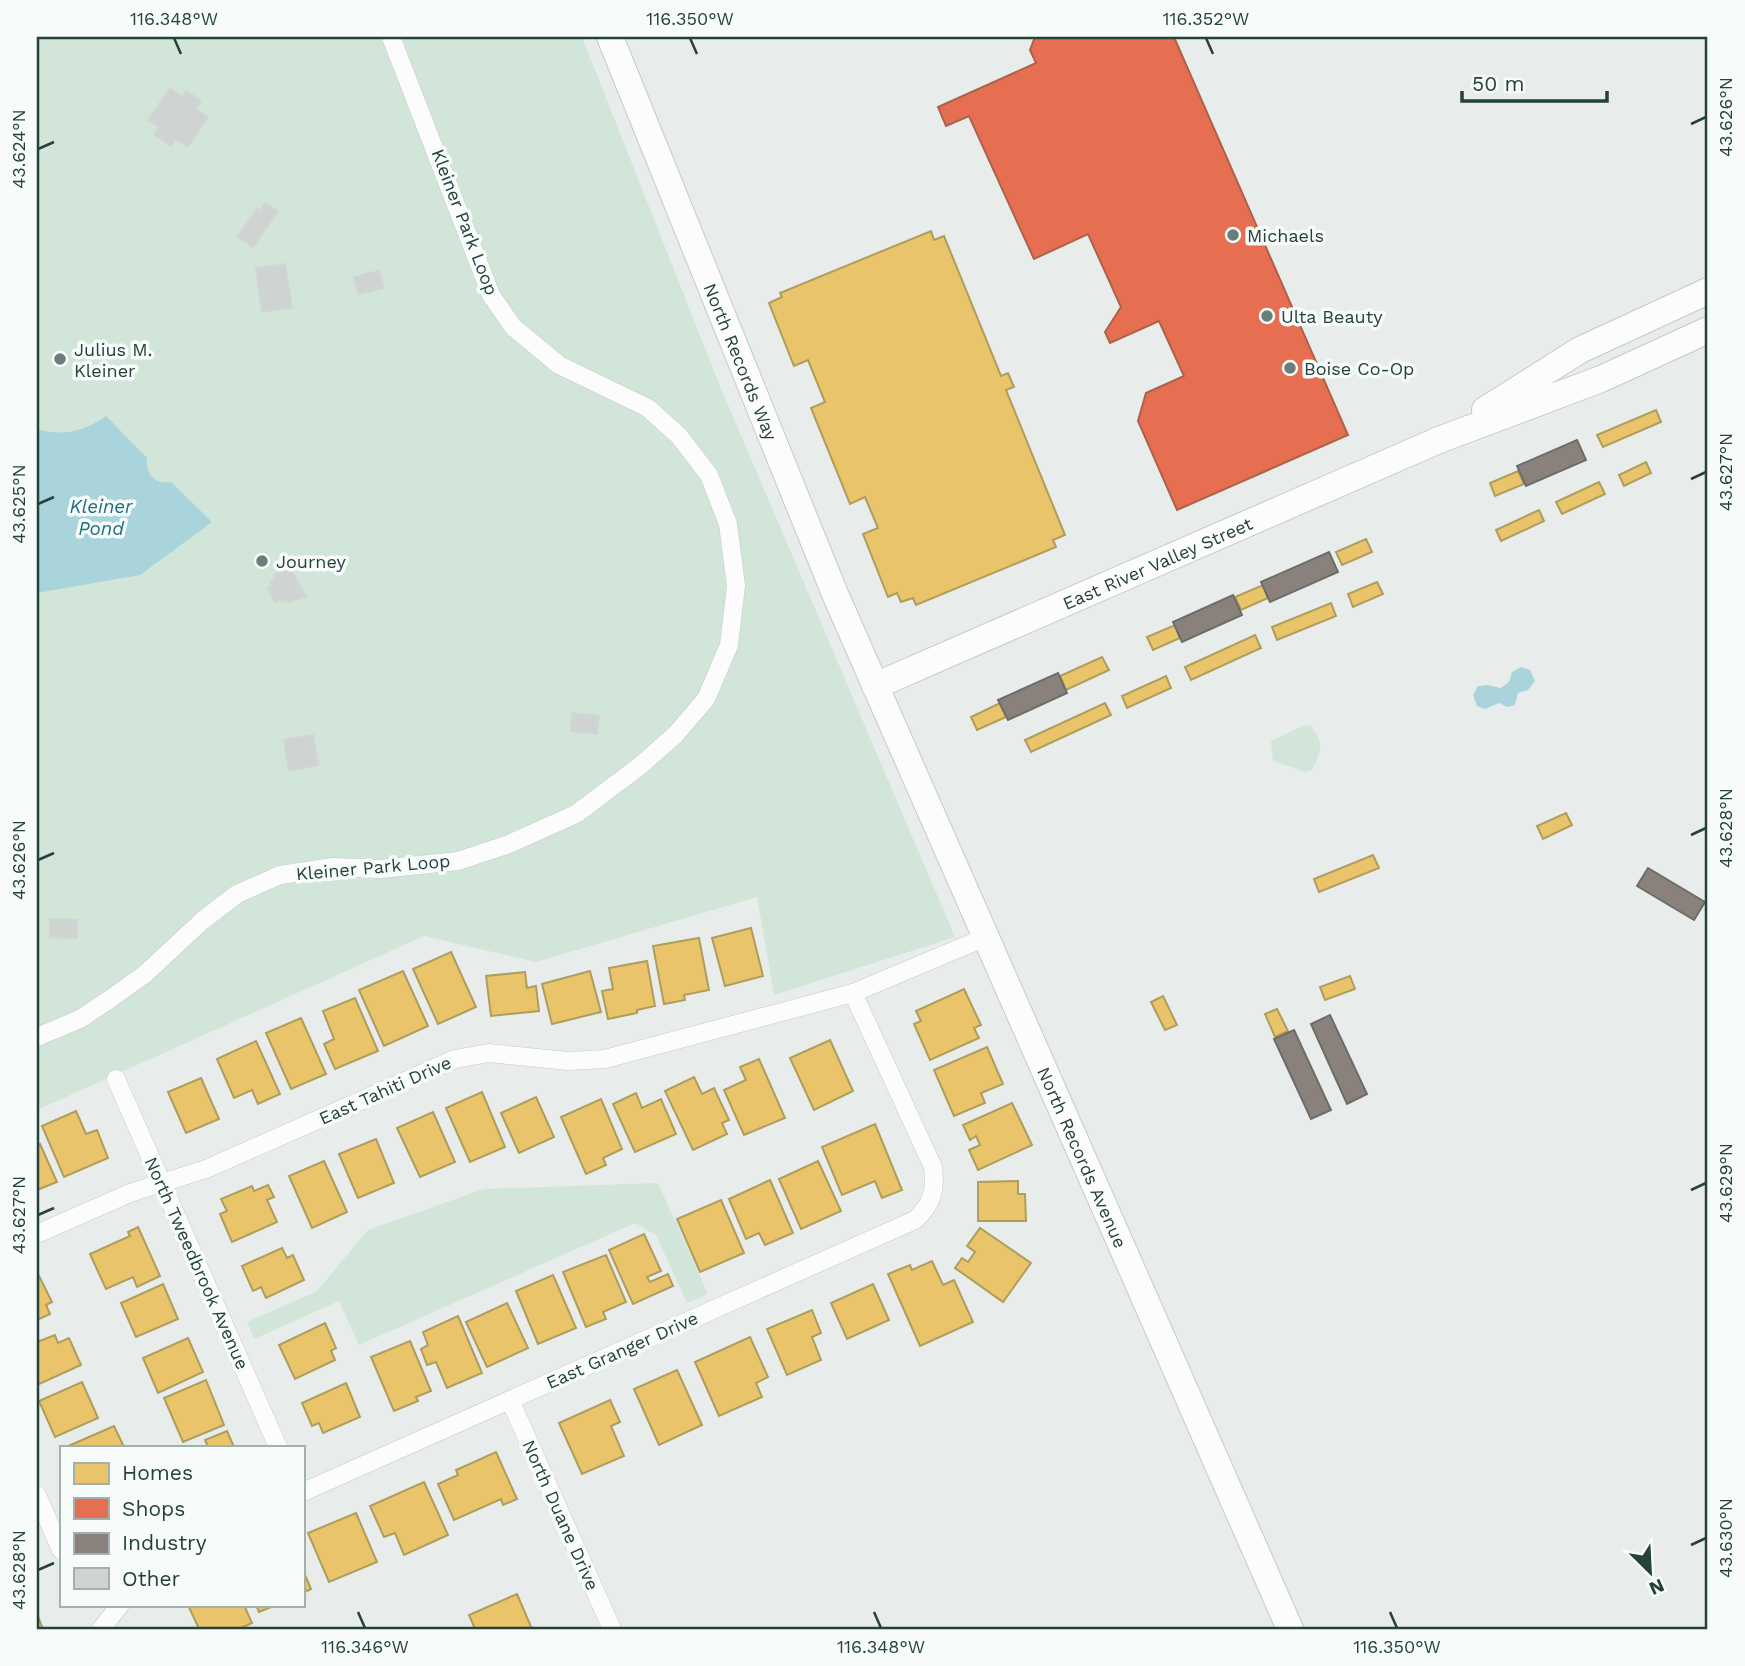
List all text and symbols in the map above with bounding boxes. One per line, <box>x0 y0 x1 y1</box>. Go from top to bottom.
text: 116.348°W <box>130 8 218 29</box>
text: 116.350°W <box>646 8 734 29</box>
text: 116.352°W <box>1163 8 1249 29</box>
scale bar <box>1462 60 1607 104</box>
text: 50 m <box>1472 71 1524 96</box>
text: 43.626°N <box>1715 77 1736 157</box>
text: 43.624°N <box>8 109 29 189</box>
street label: Kleiner Park Loop <box>427 146 503 298</box>
place label: Michaels <box>1247 225 1324 246</box>
marker: Michaels <box>1225 227 1241 243</box>
street label: North Records Way <box>700 280 782 444</box>
place label: Ulta Beauty <box>1281 306 1383 327</box>
marker: Ulta Beauty <box>1259 308 1275 324</box>
place label: Julius M. Kleiner <box>74 339 152 381</box>
marker: Julius M. Kleiner <box>52 351 68 367</box>
place label: Boise Co-Op <box>1304 358 1414 379</box>
marker: Boise Co-Op <box>1282 360 1298 376</box>
text: 43.627°N <box>1715 433 1736 511</box>
text: 43.625°N <box>8 464 29 544</box>
water label: Kleiner Pond <box>70 495 133 540</box>
street label: East River Valley Street <box>1059 512 1256 613</box>
place label: Journey <box>276 551 346 572</box>
marker: Journey <box>254 553 270 569</box>
text: 43.628°N <box>1715 788 1736 868</box>
text: 43.626°N <box>8 820 29 900</box>
street label: Kleiner Park Loop <box>295 850 451 884</box>
street label: East Tahiti Drive <box>316 1051 454 1129</box>
street label: North Records Avenue <box>1034 1064 1132 1251</box>
text: 43.629°N <box>1715 1143 1736 1223</box>
street label: North Tweedbrook Avenue <box>141 1153 253 1373</box>
text: 43.627°N <box>8 1176 29 1254</box>
street label: East Granger Drive <box>543 1307 701 1393</box>
street label: North Duane Drive <box>518 1437 604 1593</box>
legend <box>60 1446 304 1606</box>
text: Homes <box>122 1460 193 1485</box>
text: Shops <box>122 1496 185 1521</box>
text: 43.630°N <box>1715 1498 1736 1578</box>
text: 43.628°N <box>8 1530 29 1610</box>
text: Industry <box>122 1530 207 1555</box>
north arrow <box>1616 1536 1686 1606</box>
text: Other <box>122 1566 181 1591</box>
text: N <box>1646 1574 1668 1600</box>
text: 116.346°W <box>321 1636 409 1657</box>
text: 116.348°W <box>837 1636 925 1657</box>
text: 116.350°W <box>1353 1636 1441 1657</box>

